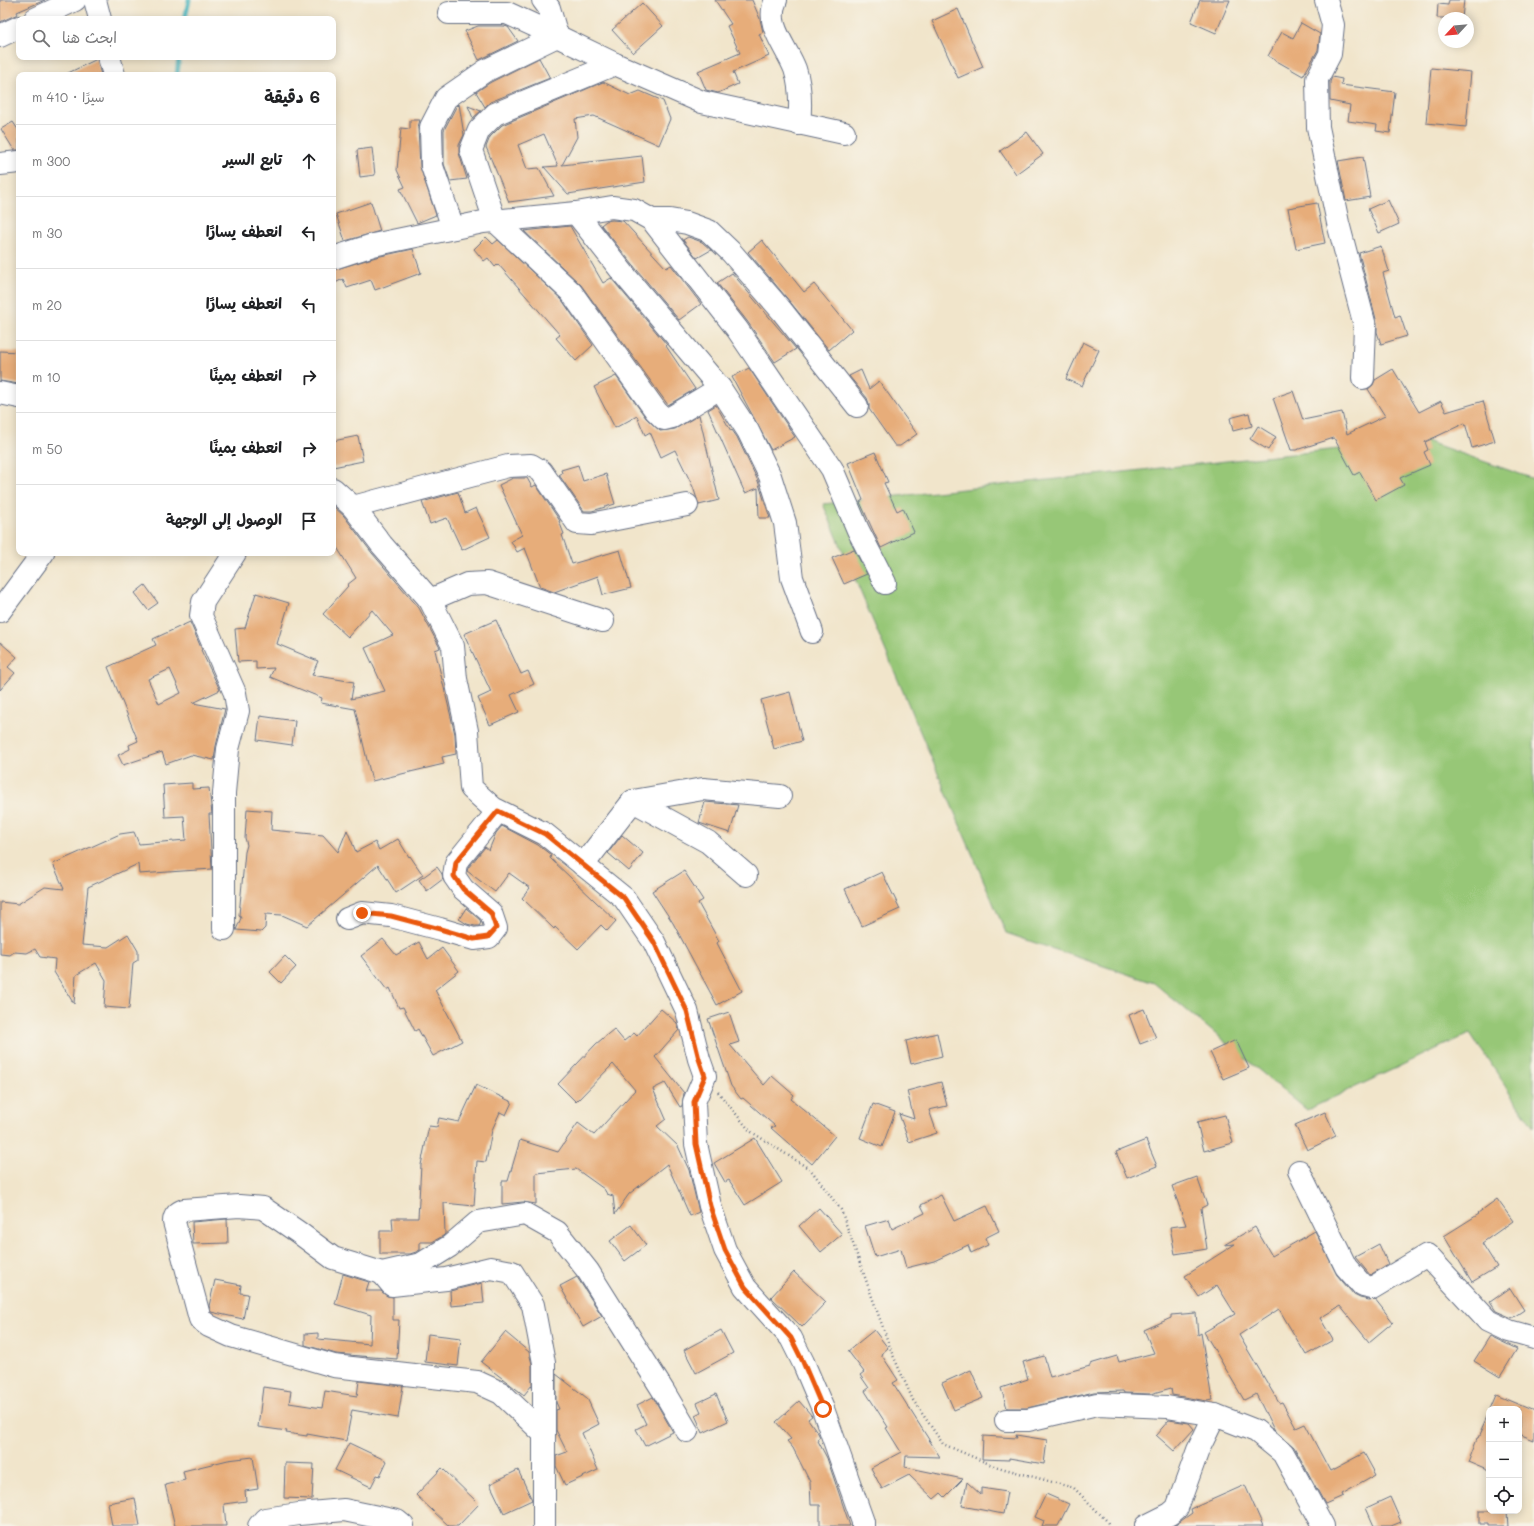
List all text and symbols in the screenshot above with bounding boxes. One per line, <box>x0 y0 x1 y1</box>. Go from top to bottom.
north arrow <box>1438 12 1474 48</box>
search box <box>16 16 336 60</box>
icon: search <box>30 27 52 49</box>
text: ابحث هنا <box>62 27 117 47</box>
text: 6 دقيقة <box>264 85 320 107</box>
text: سيرًا · 410 m <box>32 88 105 105</box>
text: تابع السير <box>223 149 282 169</box>
icon: ahead <box>298 150 320 172</box>
text: 300 m <box>32 152 70 169</box>
text: انعطف يسارًا <box>206 221 282 241</box>
icon: left <box>298 222 320 244</box>
text: 30 m <box>32 224 62 241</box>
text: انعطف يسارًا <box>206 293 282 313</box>
icon: left <box>298 294 320 316</box>
text: 20 m <box>32 296 62 313</box>
text: انعطف يمينًا <box>210 365 282 385</box>
icon: right <box>298 366 320 388</box>
text: 10 m <box>32 368 60 385</box>
text: انعطف يمينًا <box>210 437 282 457</box>
icon: right <box>298 438 320 460</box>
text: 50 m <box>32 440 62 457</box>
text: الوصول إلى الوجهة <box>166 509 282 529</box>
icon: arrive <box>298 510 320 532</box>
route end <box>353 904 371 922</box>
route start <box>814 1400 832 1418</box>
map controls <box>1486 1406 1522 1514</box>
button: + <box>1486 1406 1522 1442</box>
button: − <box>1486 1442 1522 1478</box>
button: locate <box>1486 1478 1522 1514</box>

